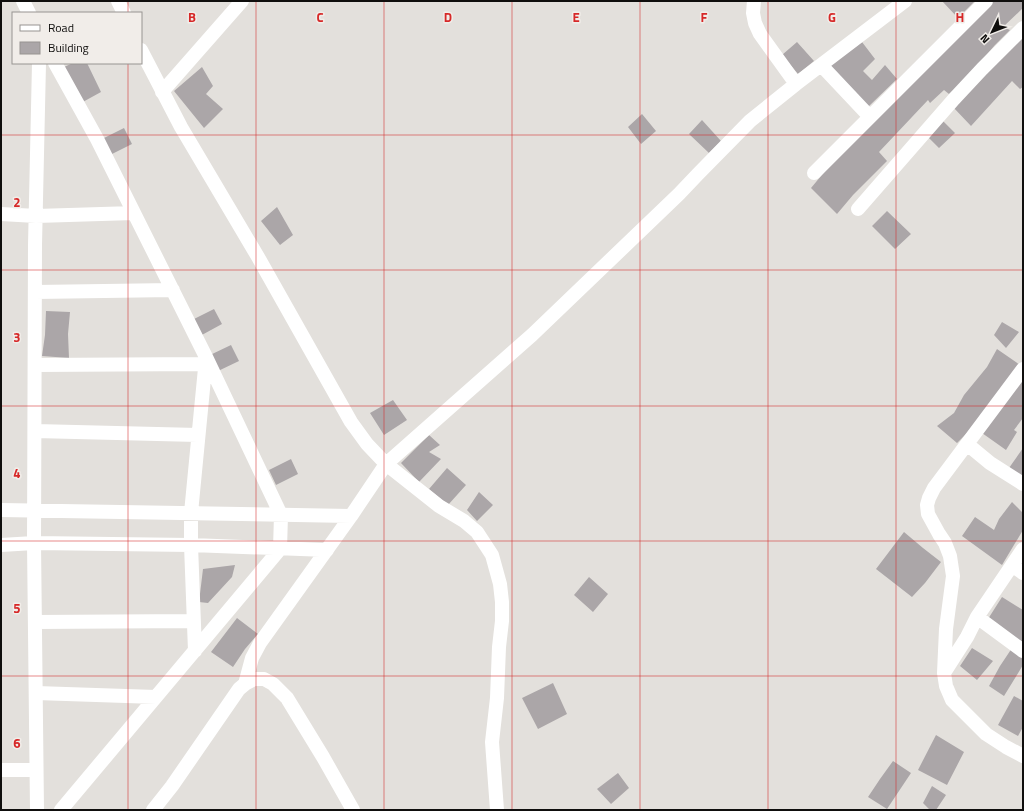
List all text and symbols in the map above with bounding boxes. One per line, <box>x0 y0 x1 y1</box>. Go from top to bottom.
text: B <box>188 7 196 27</box>
text: C <box>316 7 324 27</box>
text: D <box>444 7 452 27</box>
text: E <box>572 7 580 27</box>
text: F <box>701 7 708 27</box>
text: G <box>828 7 836 27</box>
text: H <box>956 7 964 27</box>
legend <box>12 12 142 64</box>
north arrow <box>972 12 1012 52</box>
text: Road <box>48 18 74 37</box>
text: N <box>976 31 993 47</box>
text: Building <box>48 38 89 57</box>
text: 2 <box>13 192 21 212</box>
text: 3 <box>13 327 21 347</box>
text: 4 <box>13 463 21 483</box>
text: 5 <box>13 598 21 618</box>
text: 6 <box>13 733 21 753</box>

